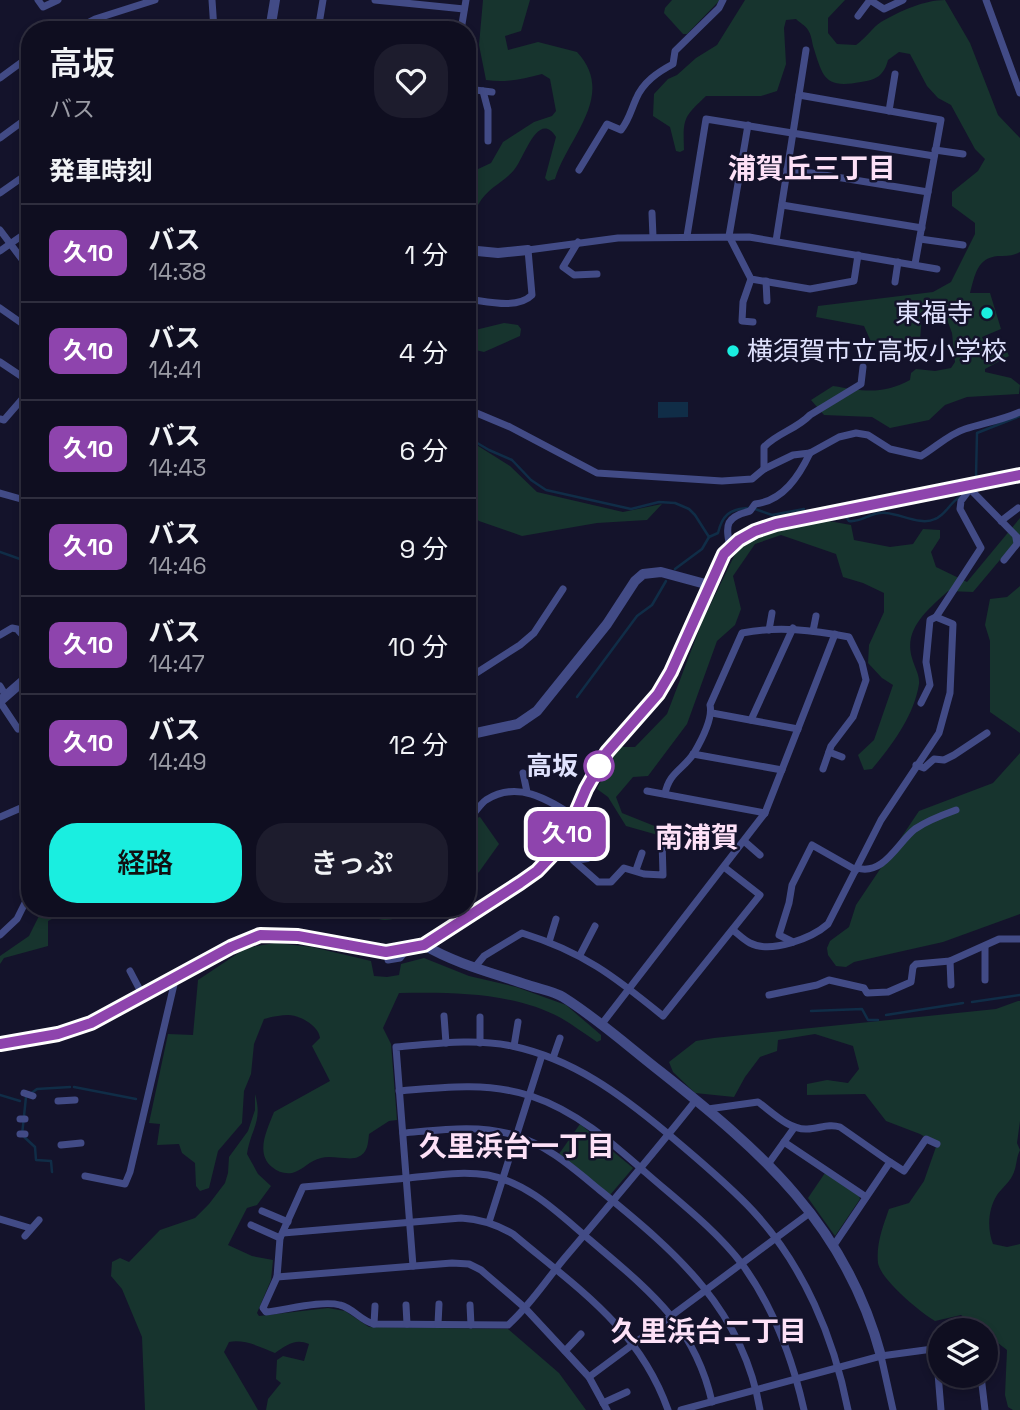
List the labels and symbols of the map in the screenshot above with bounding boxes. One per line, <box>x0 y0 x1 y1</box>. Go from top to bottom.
district label: 浦賀丘三丁目 <box>728 150 896 186</box>
place label: 東福寺 <box>895 296 973 330</box>
marker: 東福寺 <box>979 305 995 321</box>
place label: 横須賀市立高坂小学校 <box>747 334 1007 368</box>
marker: 横須賀市立高坂小学校 <box>725 343 741 359</box>
place label: 高坂 <box>526 749 578 783</box>
marker: 高坂 <box>584 751 614 781</box>
line badge: 久10 <box>527 811 607 857</box>
district label: 南浦賀 <box>655 819 739 855</box>
district label: 久里浜台一丁目 <box>419 1128 615 1164</box>
district label: 久里浜台二丁目 <box>611 1313 807 1349</box>

